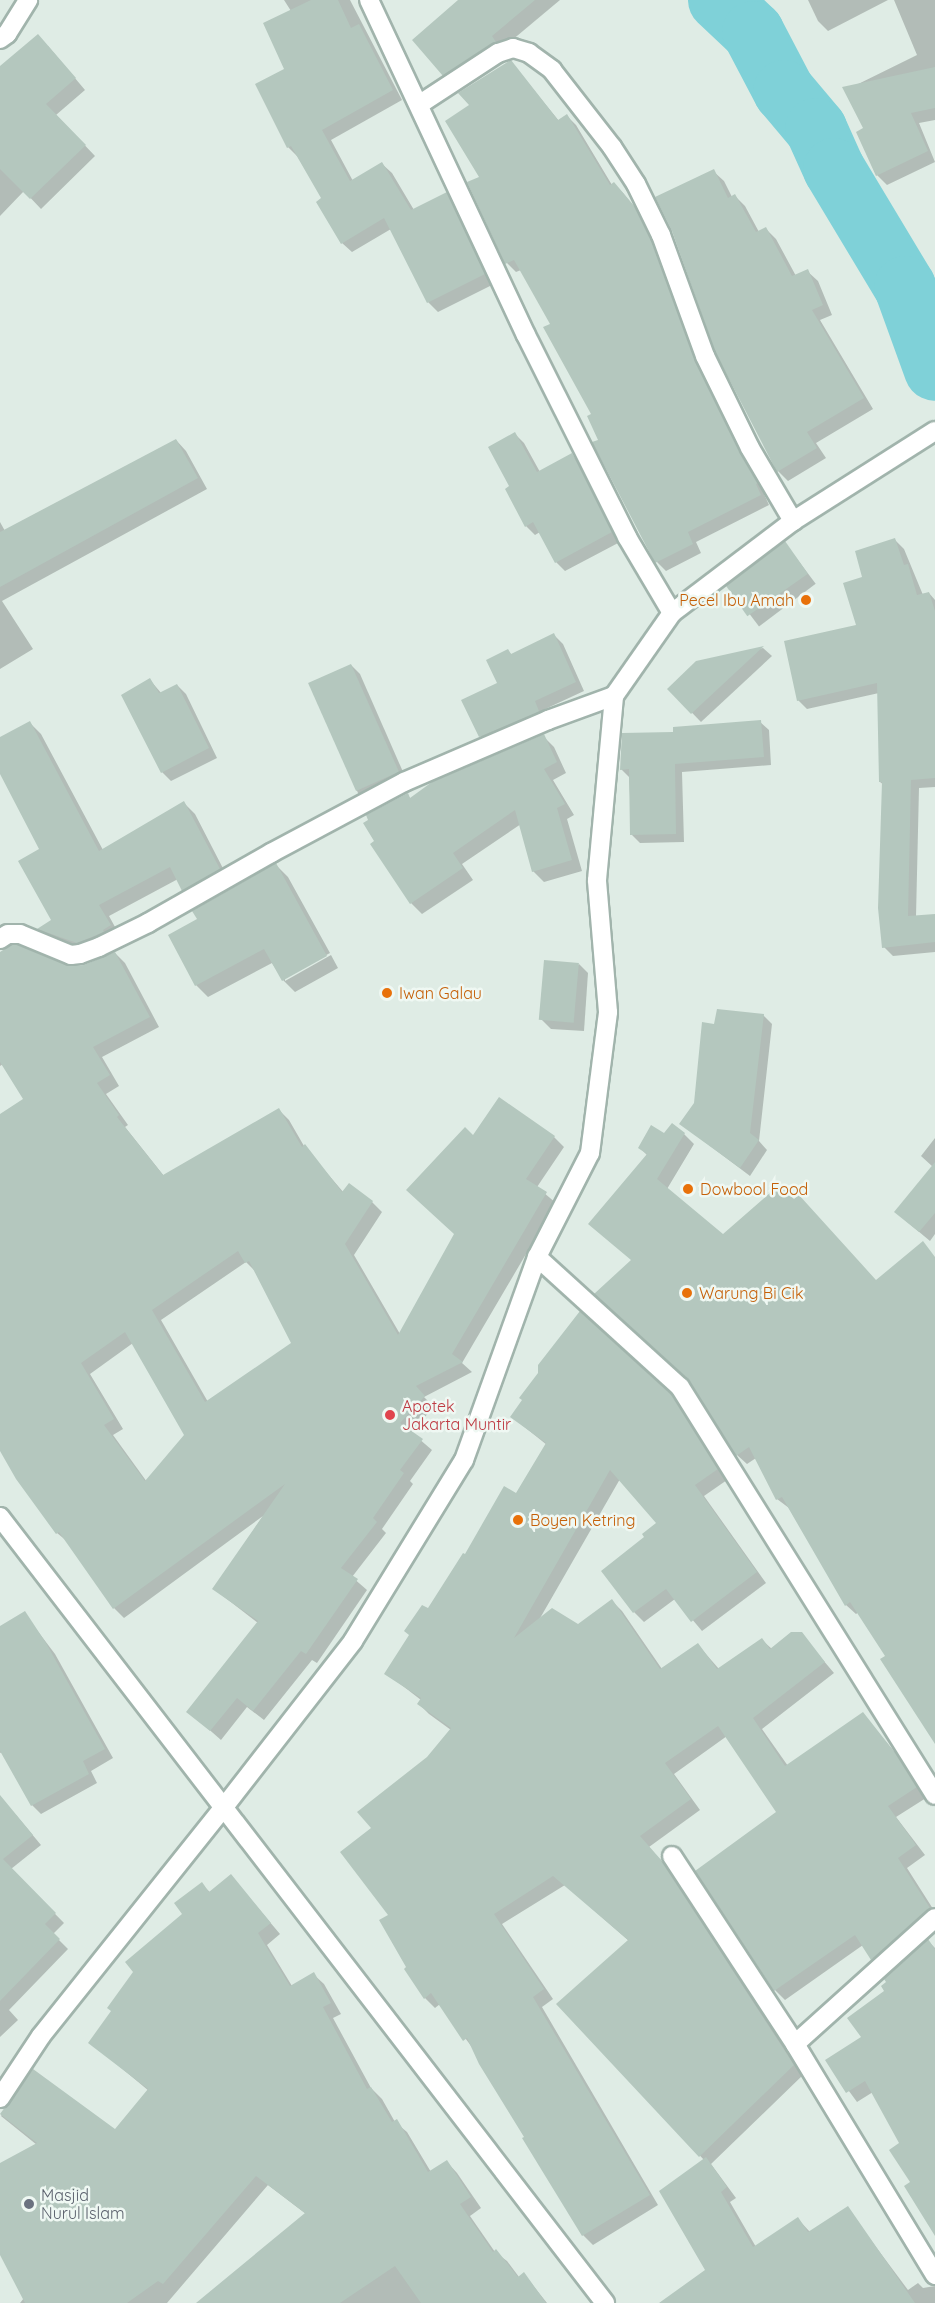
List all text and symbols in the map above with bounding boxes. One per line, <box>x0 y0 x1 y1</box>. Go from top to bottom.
place label: Pecel Ibu Amah <box>679 590 794 610</box>
marker: Pecel Ibu Amah <box>799 593 813 607</box>
place label: Iwan Galau <box>399 983 482 1003</box>
marker: Iwan Galau <box>380 986 394 1000</box>
place label: Dowbool Food <box>700 1179 808 1199</box>
marker: Dowbool Food <box>681 1182 695 1196</box>
place label: Warung Bi Cik <box>699 1283 804 1303</box>
marker: Warung Bi Cik <box>680 1286 694 1300</box>
place label: Apotek Jakarta Muntir <box>402 1396 511 1434</box>
marker: Apotek Jakarta Muntir <box>383 1408 397 1422</box>
place label: Boyen Ketring <box>530 1510 635 1530</box>
marker: Boyen Ketring <box>511 1513 525 1527</box>
place label: Masjid Nurul Islam <box>41 2185 125 2223</box>
marker: Masjid Nurul Islam <box>22 2197 36 2211</box>

